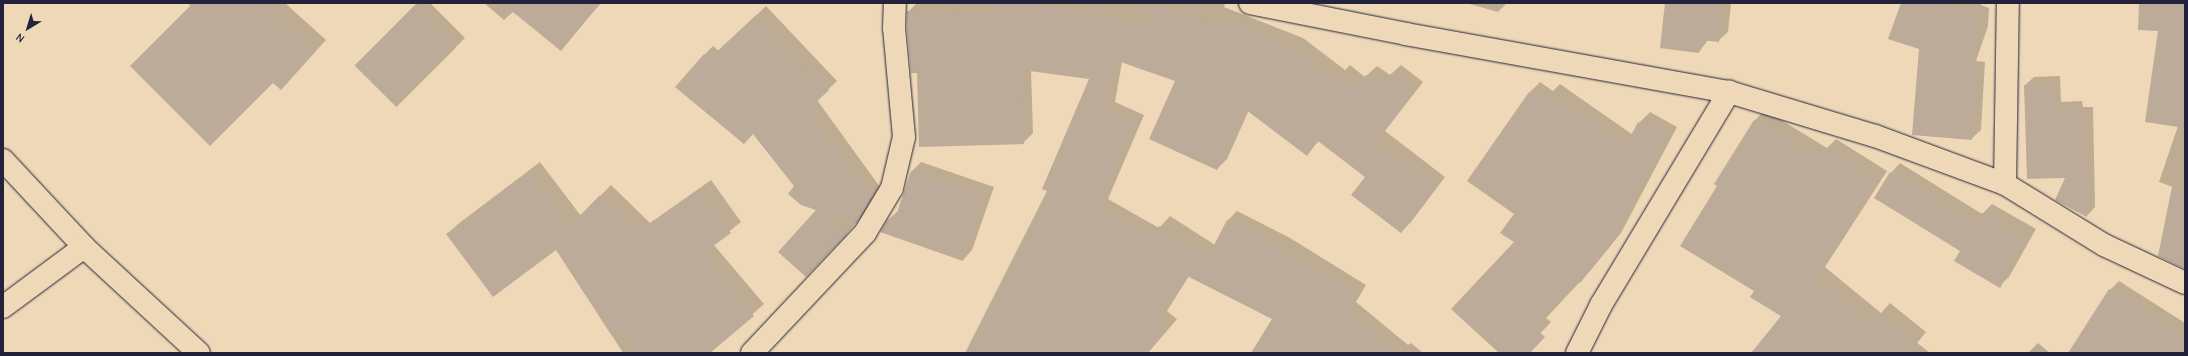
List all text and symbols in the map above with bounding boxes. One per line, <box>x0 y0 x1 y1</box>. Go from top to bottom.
north arrow <box>8 8 48 48</box>
text: N <box>13 31 27 45</box>

